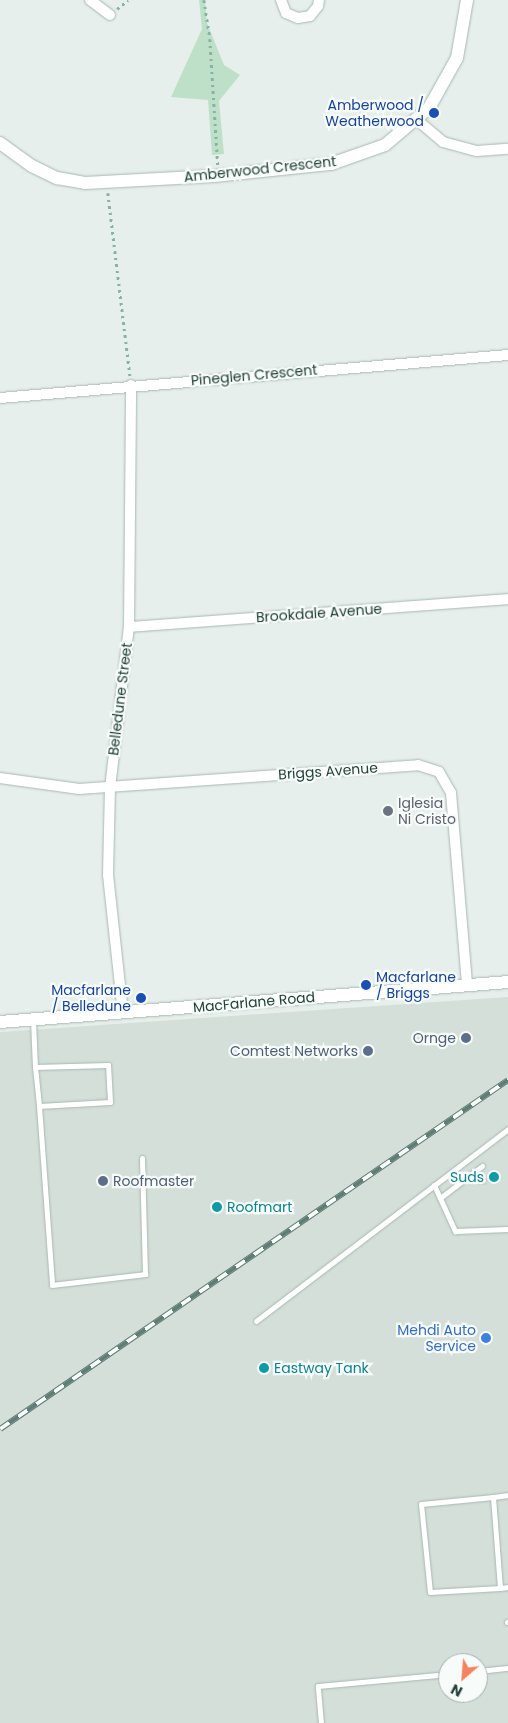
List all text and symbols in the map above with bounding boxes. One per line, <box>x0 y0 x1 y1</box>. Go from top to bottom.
place label: Amberwood / Weatherwood <box>325 97 424 130</box>
marker: Amberwood / Weatherwood <box>428 107 440 119</box>
street label: Amberwood Crescent <box>183 153 337 185</box>
street label: Pineglen Crescent <box>190 361 318 389</box>
street label: Brookdale Avenue <box>255 600 383 626</box>
street label: Belledune Street <box>105 642 135 756</box>
street label: Briggs Avenue <box>278 759 378 783</box>
place label: Iglesia Ni Cristo <box>398 795 456 828</box>
marker: Iglesia Ni Cristo <box>382 805 394 817</box>
place label: Macfarlane / Briggs <box>376 969 456 1002</box>
marker: Macfarlane / Briggs <box>360 979 372 991</box>
place label: Macfarlane / Belledune <box>51 982 131 1014</box>
street label: MacFarlane Road <box>192 988 316 1016</box>
marker: Macfarlane / Belledune <box>135 992 147 1004</box>
place label: Ornge <box>413 1030 456 1046</box>
marker: Ornge <box>460 1032 472 1044</box>
place label: Comtest Networks <box>230 1043 358 1059</box>
marker: Comtest Networks <box>362 1045 374 1057</box>
place label: Suds <box>450 1169 484 1185</box>
marker: Suds <box>488 1171 500 1183</box>
place label: Roofmaster <box>113 1173 194 1189</box>
marker: Roofmaster <box>97 1175 109 1187</box>
place label: Roofmart <box>227 1199 292 1215</box>
marker: Roofmart <box>211 1201 223 1213</box>
place label: Mehdi Auto Service <box>397 1322 476 1354</box>
marker: Mehdi Auto Service <box>480 1332 492 1344</box>
place label: Eastway Tank <box>274 1360 369 1376</box>
marker: Eastway Tank <box>258 1362 270 1374</box>
north arrow <box>438 1653 488 1703</box>
text: N <box>447 1679 466 1702</box>

